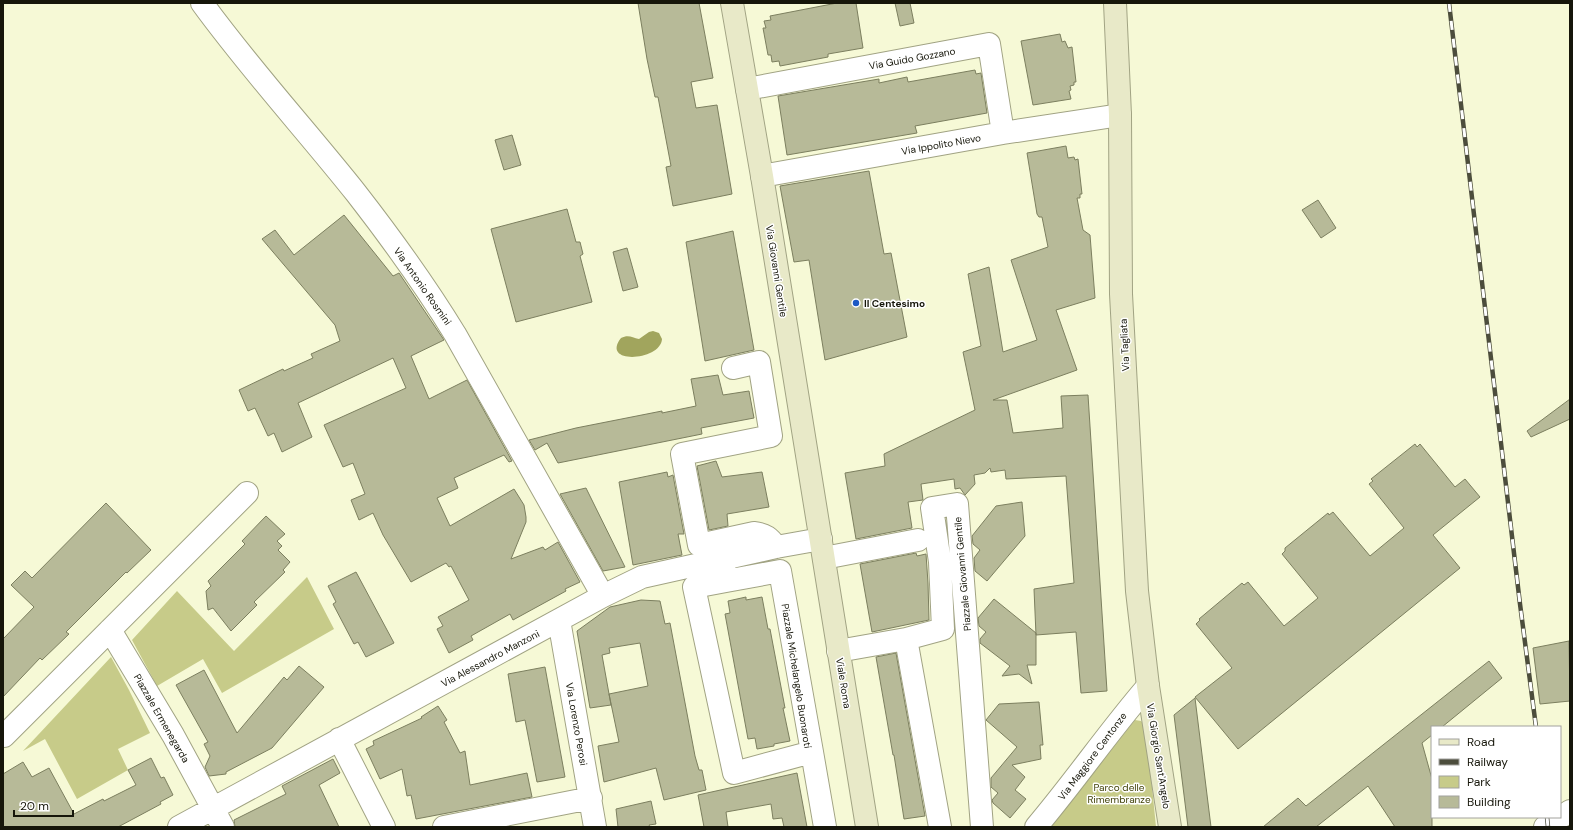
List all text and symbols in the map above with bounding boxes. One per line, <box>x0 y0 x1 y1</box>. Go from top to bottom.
street label: Via Guido Gozzano <box>868 44 956 72</box>
street label: Via Ippolito Nievo <box>900 131 982 158</box>
street label: Via Giovanni Gentile <box>763 224 790 318</box>
street label: Via Antonio Rosmini <box>391 245 454 328</box>
place label: Il Centesimo <box>864 297 925 310</box>
marker: Il Centesimo <box>851 298 861 308</box>
street label: Via Tagliata <box>1117 318 1132 371</box>
street label: Piazzale Giovanni Gentile <box>951 516 974 632</box>
street label: Piazzale Michelangelo Buonaroti <box>779 603 814 749</box>
street label: Via Alessandro Manzoni <box>439 627 542 690</box>
street label: Viale Roma <box>833 657 854 709</box>
street label: Piazzale Ermenegarda <box>131 672 192 765</box>
street label: Via Lorenzo Perosi <box>563 681 590 767</box>
street label: Via Giorgio Sant'Angelo <box>1144 702 1173 810</box>
street label: Via Maggiore Centonze <box>1055 710 1130 803</box>
legend <box>1431 726 1561 818</box>
text: Road <box>1467 734 1495 750</box>
text: Railway <box>1467 754 1508 770</box>
text: Park <box>1467 774 1491 790</box>
park label: Parco delle Rimembranze <box>1087 781 1151 806</box>
scale bar <box>14 792 73 818</box>
text: Building <box>1467 794 1511 810</box>
text: 20 m <box>20 798 49 814</box>

